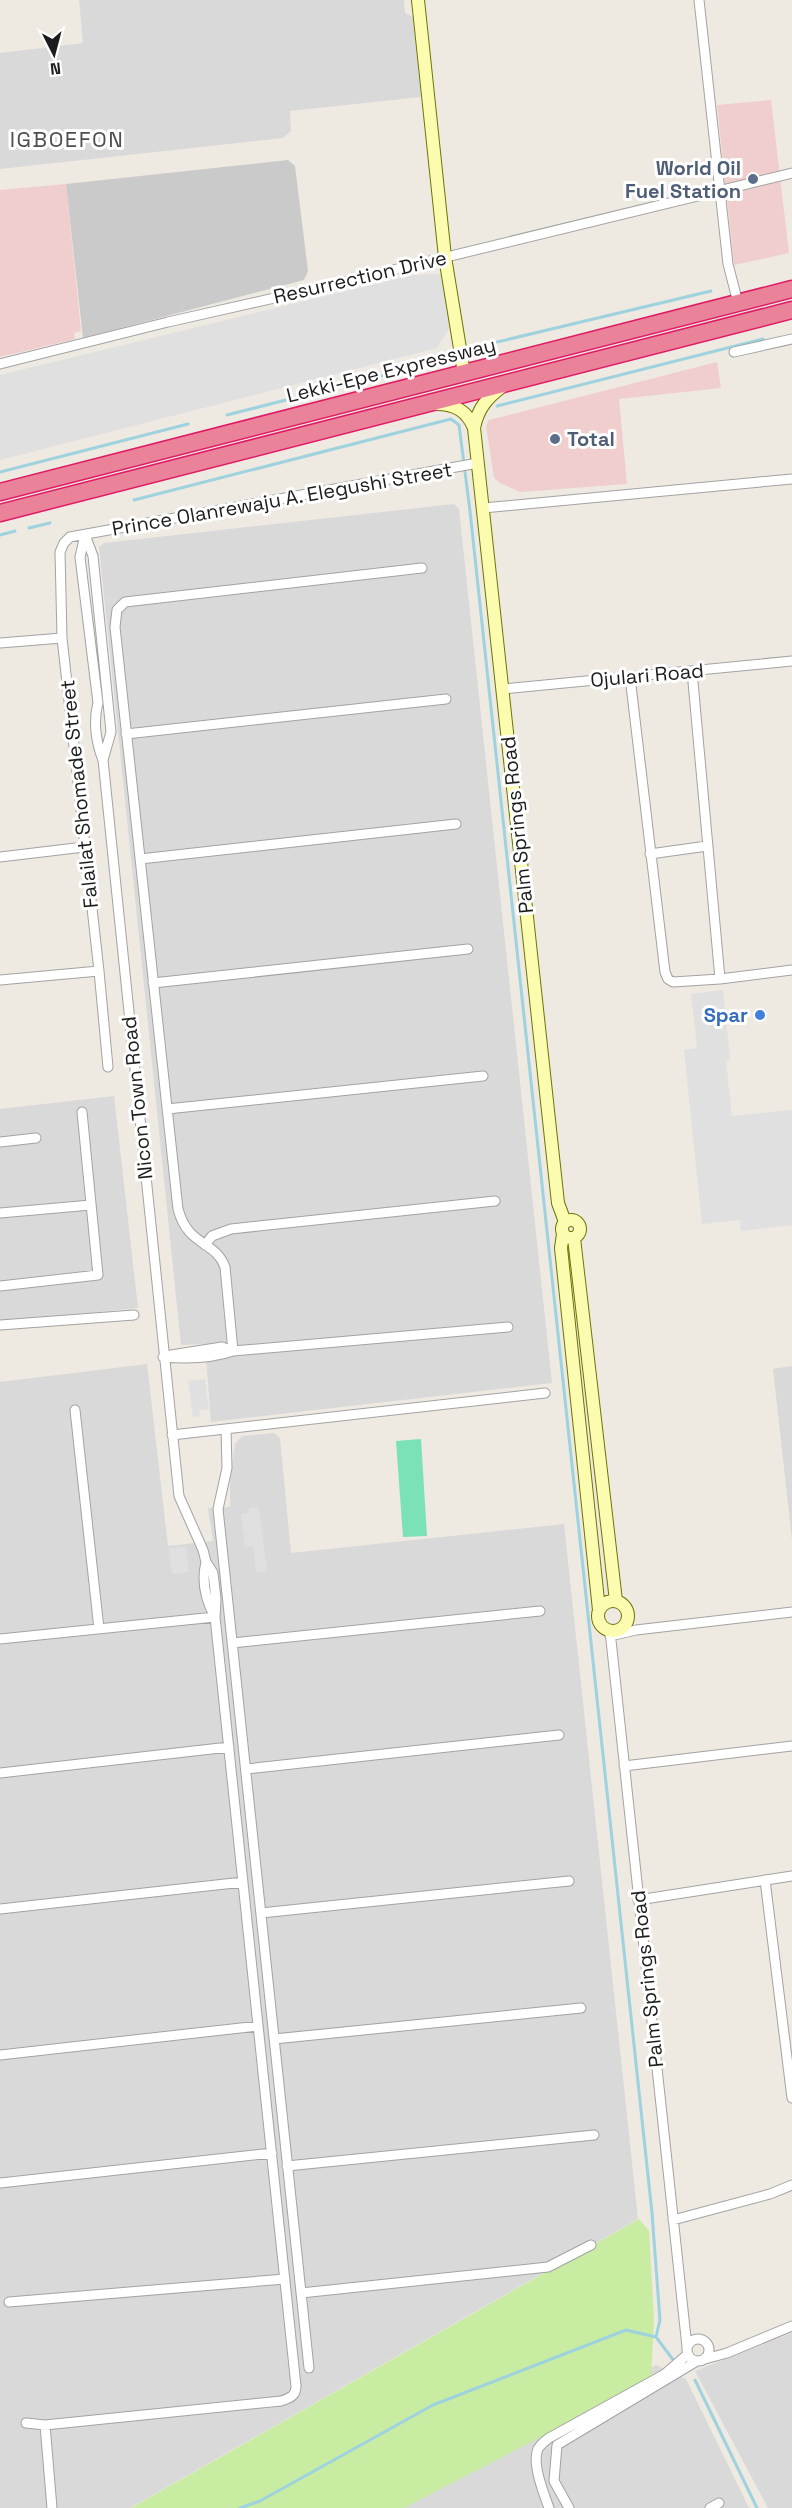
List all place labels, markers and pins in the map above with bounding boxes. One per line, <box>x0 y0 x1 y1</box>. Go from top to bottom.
place label: World Oil Fuel Station <box>625 155 741 204</box>
marker: World Oil Fuel Station <box>746 172 760 186</box>
place label: Total <box>567 426 615 452</box>
marker: Total <box>548 432 562 446</box>
place label: Spar <box>704 1002 748 1028</box>
marker: Spar <box>753 1008 767 1022</box>

